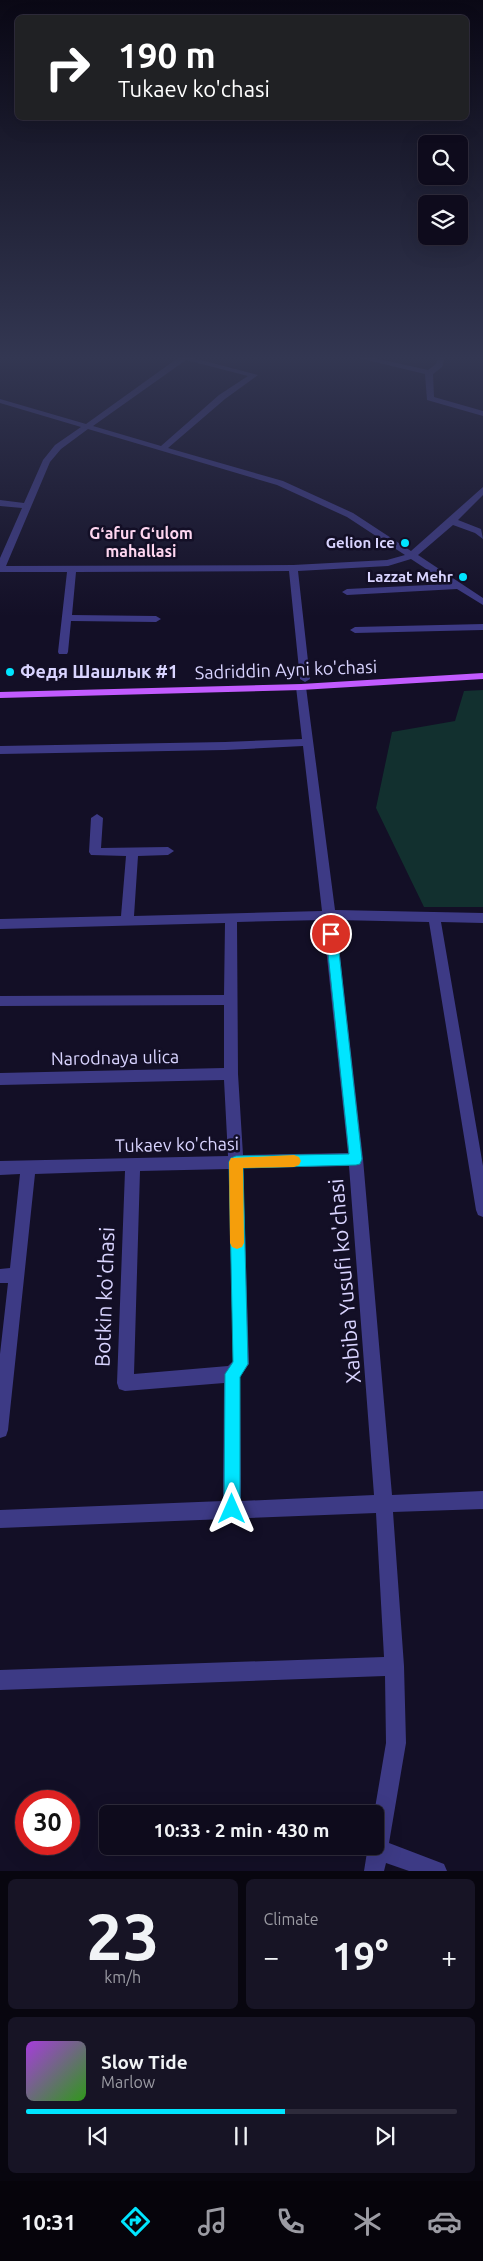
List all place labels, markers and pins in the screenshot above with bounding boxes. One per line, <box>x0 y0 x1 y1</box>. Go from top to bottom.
place label: Gelion Ice <box>326 534 395 551</box>
marker: Gelion Ice <box>399 537 411 549</box>
place label: Lazzat Mehr <box>367 568 454 585</box>
marker: Lazzat Mehr <box>457 571 469 583</box>
place label: Федя Шашлык #1 <box>20 661 178 681</box>
marker: Федя Шашлык #1 <box>4 666 16 678</box>
pin <box>310 913 352 955</box>

